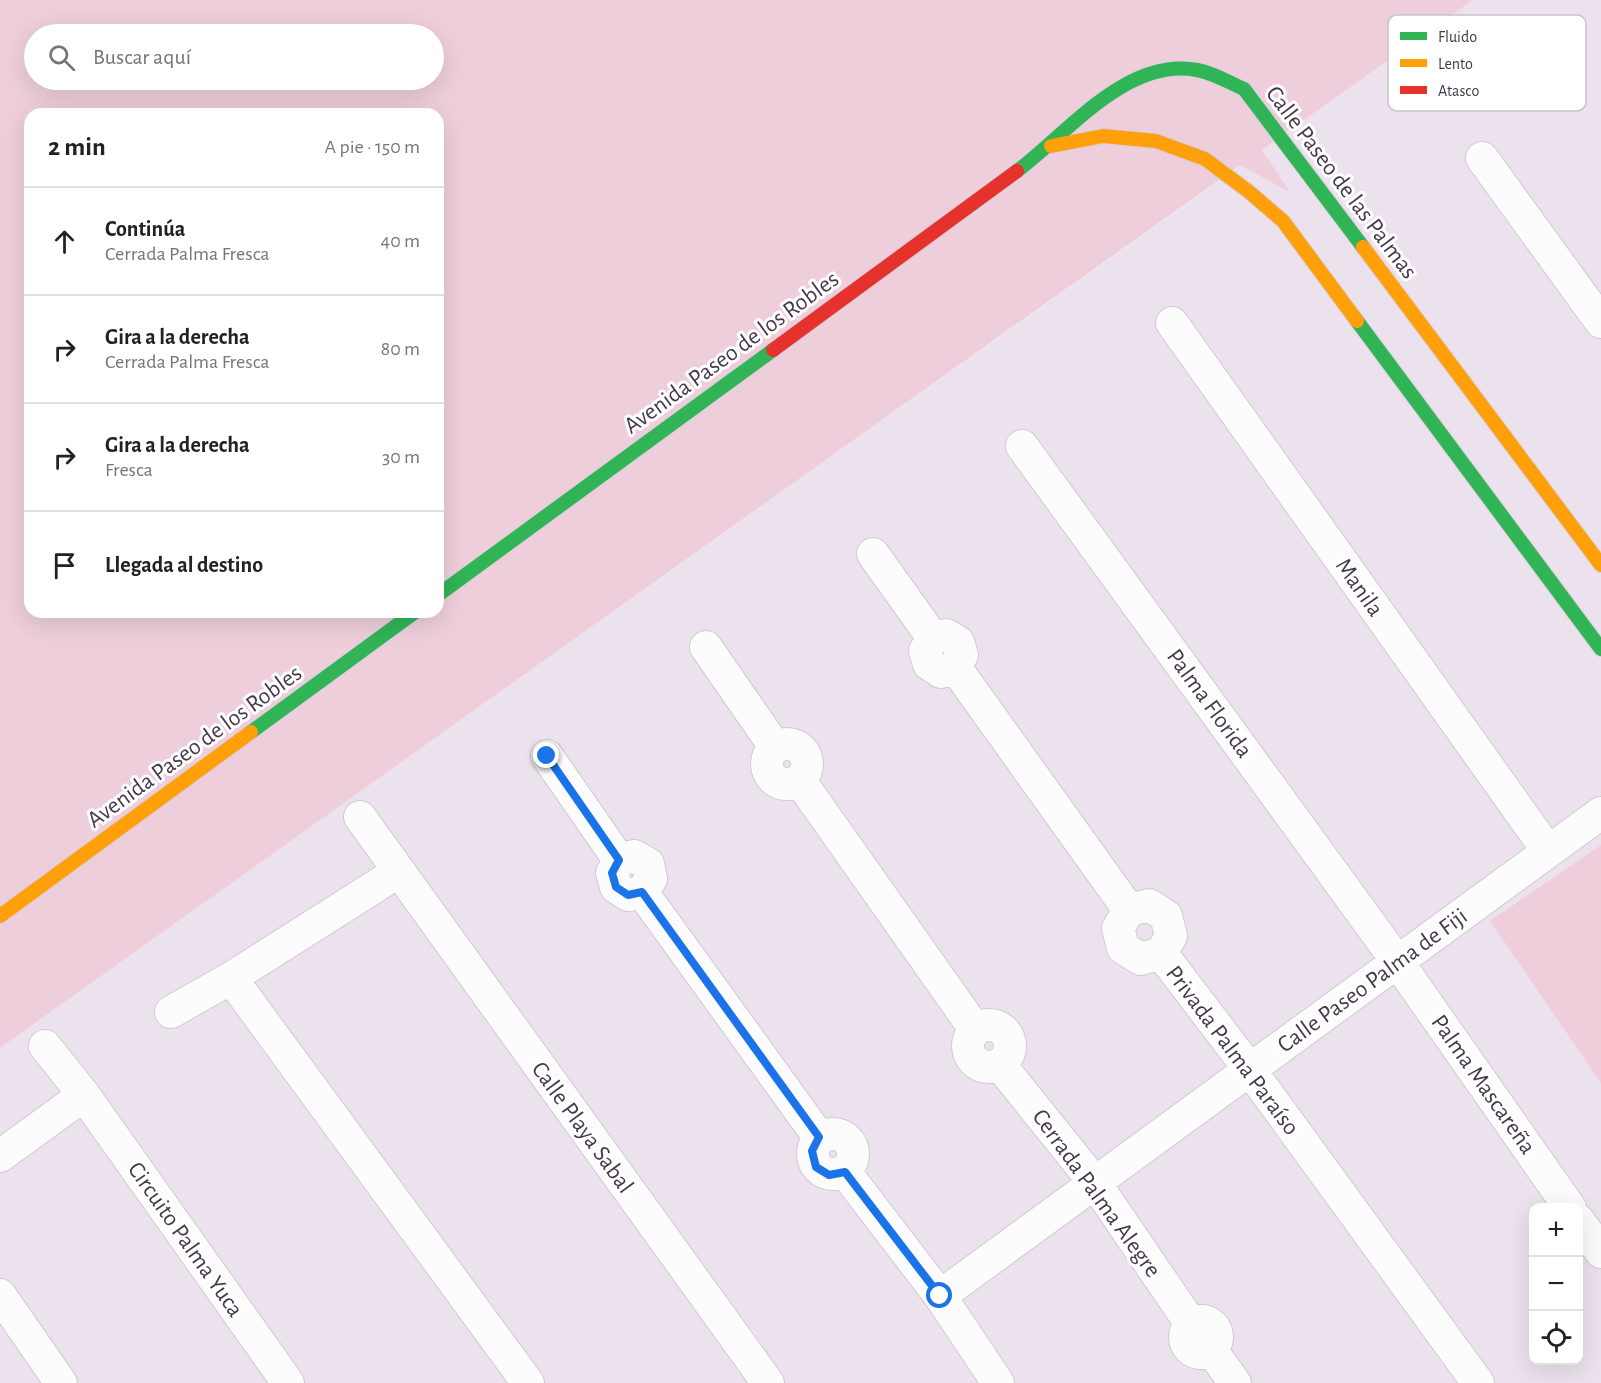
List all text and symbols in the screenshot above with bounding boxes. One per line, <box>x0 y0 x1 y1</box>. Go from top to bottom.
legend <box>1388 15 1586 111</box>
search box <box>24 24 444 90</box>
text: Fluido <box>1438 29 1477 45</box>
icon: search <box>45 41 78 74</box>
text: Buscar aquí <box>93 46 191 68</box>
text: Lento <box>1438 56 1473 72</box>
street label: Calle Paseo de las Palmas <box>1261 82 1421 283</box>
text: Atasco <box>1438 83 1480 99</box>
text: 2 min <box>48 134 106 160</box>
text: A pie · 150 m <box>325 137 420 157</box>
text: Continúa <box>105 218 185 240</box>
icon: ahead <box>48 225 81 258</box>
text: 40 m <box>381 231 420 251</box>
text: Cerrada Palma Fresca <box>105 244 269 264</box>
street label: Avenida Paseo de los Robles <box>620 267 843 439</box>
text: Gira a la derecha <box>105 326 250 348</box>
icon: right <box>48 333 81 366</box>
text: 80 m <box>381 339 420 359</box>
text: Cerrada Palma Fresca <box>105 352 269 372</box>
text: Gira a la derecha <box>105 434 250 456</box>
icon: right <box>48 441 81 474</box>
text: 30 m <box>382 447 420 467</box>
text: Fresca <box>105 460 153 480</box>
icon: arrive <box>48 549 81 582</box>
text: Llegada al destino <box>105 554 263 576</box>
street label: Manila <box>1331 554 1388 621</box>
street label: Palma Florida <box>1162 645 1257 762</box>
street label: Avenida Paseo de los Robles <box>83 661 306 833</box>
route end <box>533 742 559 768</box>
street label: Calle Paseo Palma de Fiji <box>1273 904 1472 1058</box>
street label: Privada Palma Paraíso <box>1161 962 1303 1140</box>
street label: Palma Mascareña <box>1426 1011 1540 1159</box>
street label: Calle Playa Sabal <box>527 1057 638 1198</box>
street label: Cerrada Palma Alegre <box>1027 1105 1165 1282</box>
street label: Circuito Palma Yuca <box>123 1158 247 1321</box>
map controls <box>1529 1203 1583 1365</box>
button: + <box>1529 1203 1583 1257</box>
button: − <box>1529 1257 1583 1311</box>
route start <box>926 1282 952 1308</box>
button: locate <box>1529 1311 1583 1365</box>

